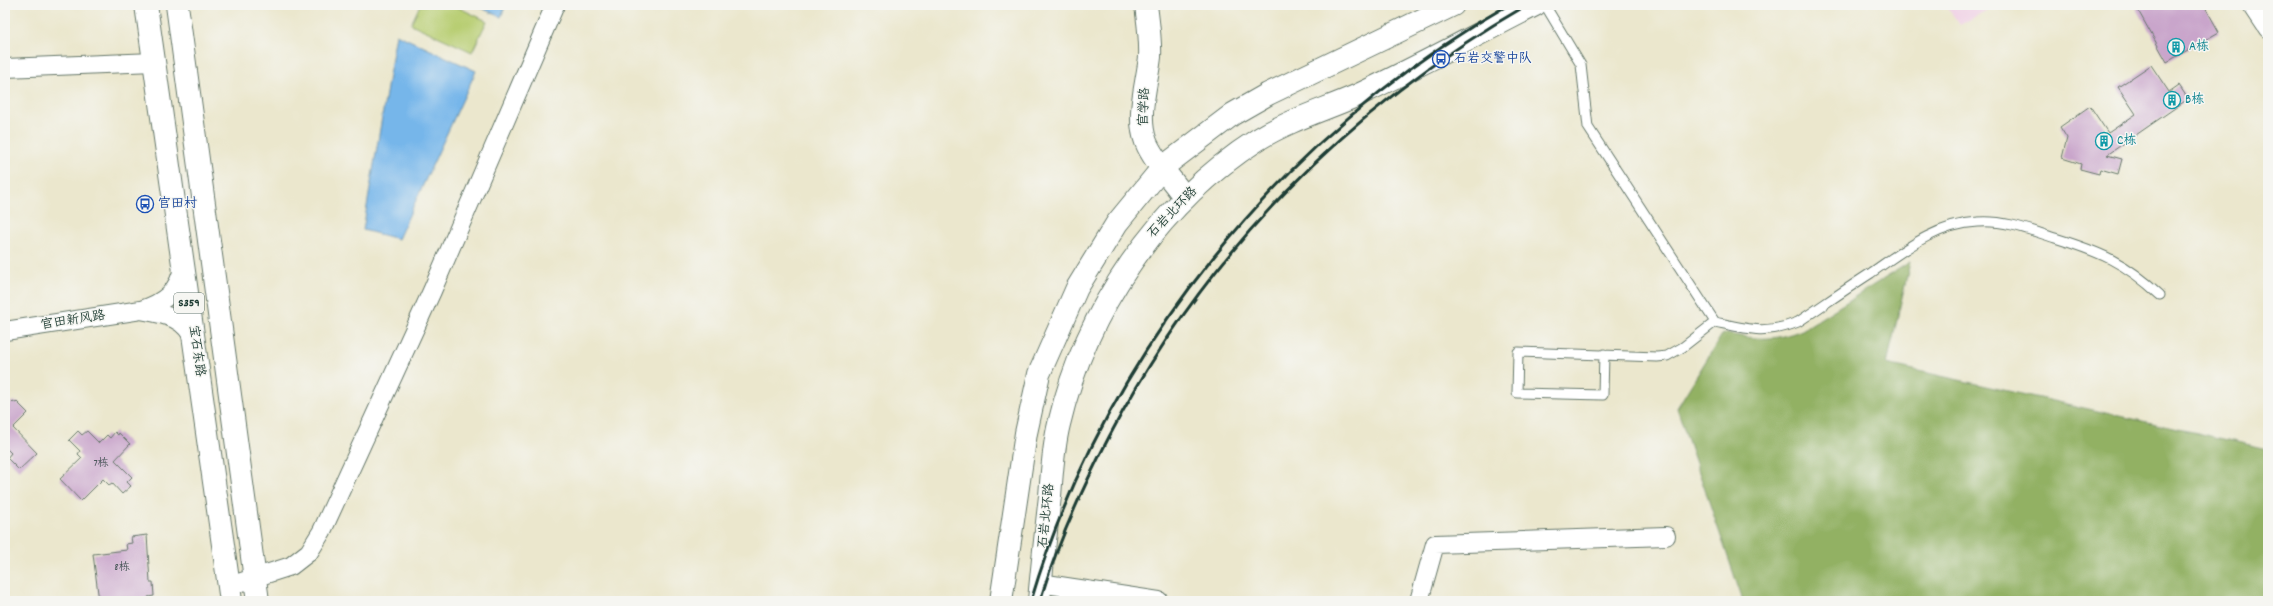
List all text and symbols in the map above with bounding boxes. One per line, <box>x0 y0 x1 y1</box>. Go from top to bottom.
building icon: A栋 <box>2166 37 2186 57</box>
place label: A栋 <box>2189 38 2209 57</box>
bus stop icon: 石岩交警中队 <box>1431 49 1451 69</box>
place label: 石岩交警中队 <box>1454 50 1532 69</box>
street label: 官学路 <box>1135 87 1155 127</box>
building icon: B栋 <box>2162 90 2182 110</box>
place label: B栋 <box>2185 91 2204 110</box>
building icon: C栋 <box>2094 131 2114 151</box>
place label: C栋 <box>2117 132 2136 151</box>
street label: 石岩北环路 <box>1144 183 1202 243</box>
bus stop icon: 官田村 <box>135 194 155 214</box>
place label: 官田村 <box>158 195 197 214</box>
road number: S359 <box>174 293 204 313</box>
street label: 官田新风路 <box>39 307 107 335</box>
street label: 宝石东路 <box>183 324 209 378</box>
house number: 7栋 <box>93 456 109 472</box>
street label: 石岩北环路 <box>1034 483 1060 549</box>
house number: 8栋 <box>114 560 130 576</box>

